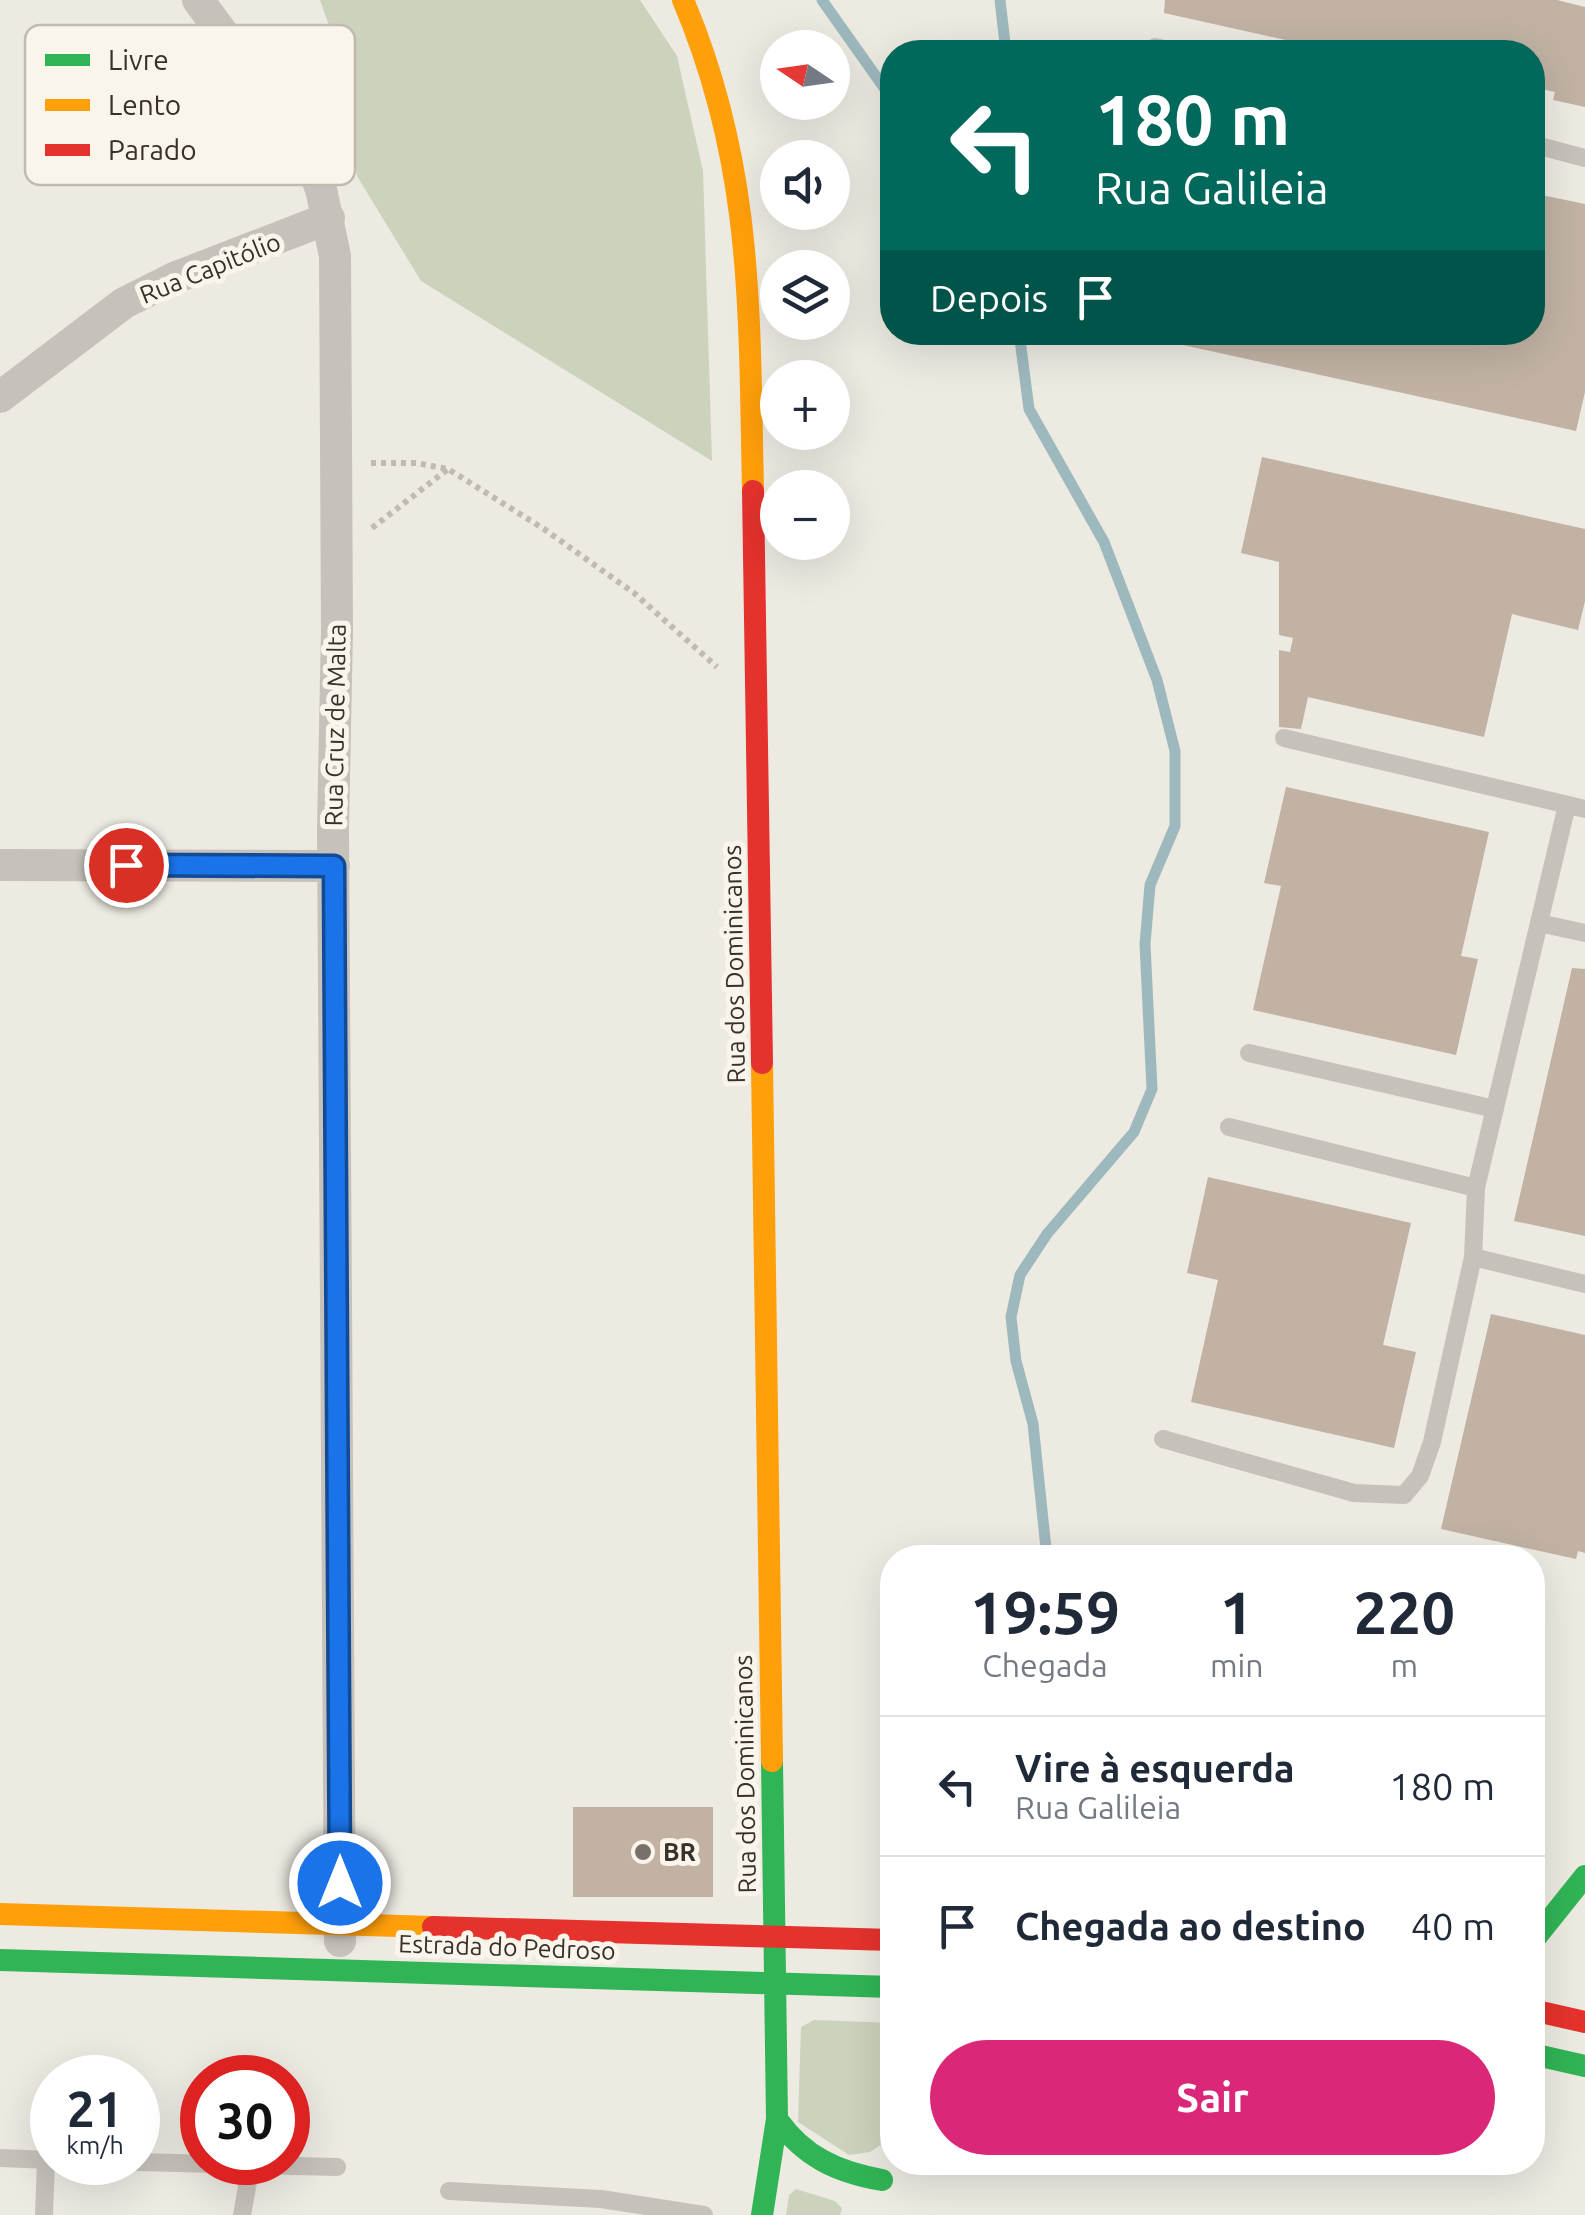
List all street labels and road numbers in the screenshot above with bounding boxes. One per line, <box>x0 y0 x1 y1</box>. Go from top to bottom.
street label: Rua Capitólio <box>136 227 284 309</box>
street label: Rua Cruz de Malta <box>319 623 351 827</box>
street label: Rua dos Dominicanos <box>718 844 750 1084</box>
street label: Rua dos Dominicanos <box>729 1654 761 1894</box>
street label: Estrada do Pedroso <box>398 1929 616 1965</box>

